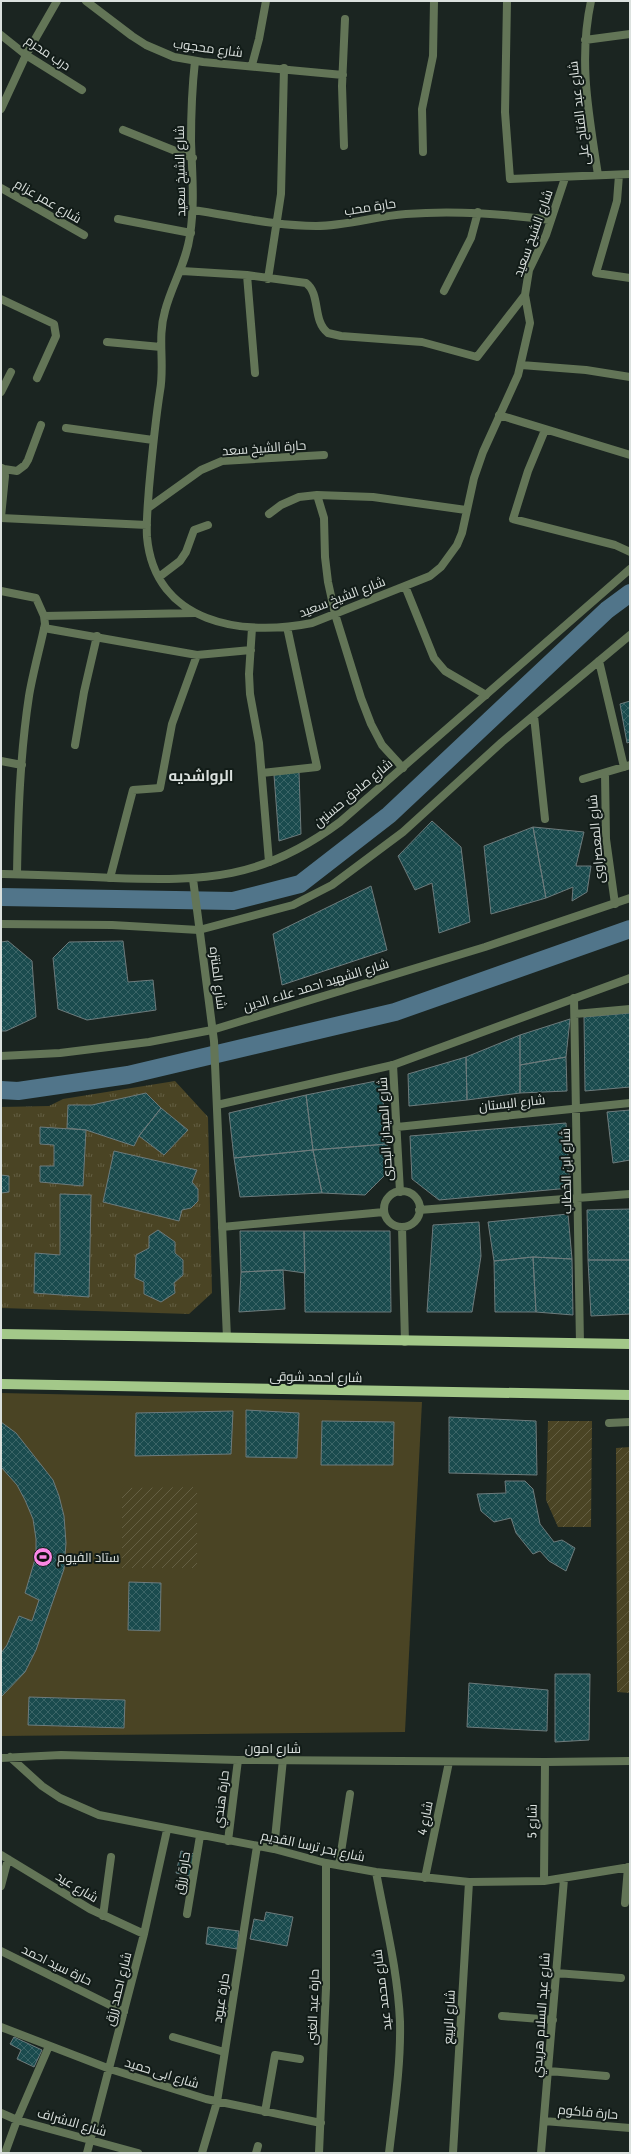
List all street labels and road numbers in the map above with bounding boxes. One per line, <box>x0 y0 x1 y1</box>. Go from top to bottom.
street label: درب محرم <box>21 32 73 75</box>
street label: شارع محجوب <box>172 36 244 61</box>
street label: شارع عبد الفتاح على <box>565 60 594 166</box>
street label: شارع الشيخ سعيد <box>172 125 189 217</box>
street label: شارع عمر عزام <box>11 176 84 228</box>
street label: شارع الشيخ سعيد <box>510 188 557 279</box>
street label: حارة محب <box>343 196 397 218</box>
street label: حارة الشيخ سعد <box>221 438 307 459</box>
street label: شارع الشيخ سعيد <box>297 574 388 621</box>
street label: شارع صادق حسنين <box>310 756 396 831</box>
street label: شارع المعصراوى <box>585 794 608 884</box>
street label: شارع المنتزه <box>206 946 229 1010</box>
street label: شارع الشهيد احمد علاء الدين <box>241 956 391 1015</box>
street label: شارع الميدان البحرى <box>375 1076 396 1182</box>
street label: شارع البستان <box>478 1092 546 1115</box>
street label: شارع ابن الخطاب <box>558 1128 575 1214</box>
street label: شارع احمد شوقى <box>269 1369 363 1386</box>
street label: شارع امون <box>245 1741 301 1757</box>
street label: حارة هندي <box>210 1769 235 1829</box>
street label: شارع 4 <box>414 1800 437 1837</box>
street label: شارع 5 <box>524 1804 541 1838</box>
street label: شارع بحر ترسا القديم <box>259 1828 366 1866</box>
street label: حارة رزق <box>171 1850 193 1896</box>
street label: شارع عيد <box>53 1869 101 1906</box>
street label: حارة سيد احمد <box>19 1942 95 1988</box>
street label: شارع محمد عيد <box>370 1948 395 2031</box>
street label: شارع احمد رزق <box>102 1950 135 2028</box>
street label: شارع عبد السلام هريدي <box>529 1952 556 2078</box>
street label: حارة عبد الغنى <box>304 1969 322 2045</box>
street label: حارة عبود <box>210 1972 232 2024</box>
street label: شارع الربيع <box>440 1989 459 2045</box>
street label: شارع ابى حميد <box>123 2055 201 2092</box>
street label: حارة فاكوم <box>557 2102 619 2124</box>
street label: شارع الاشراف <box>35 2105 108 2140</box>

